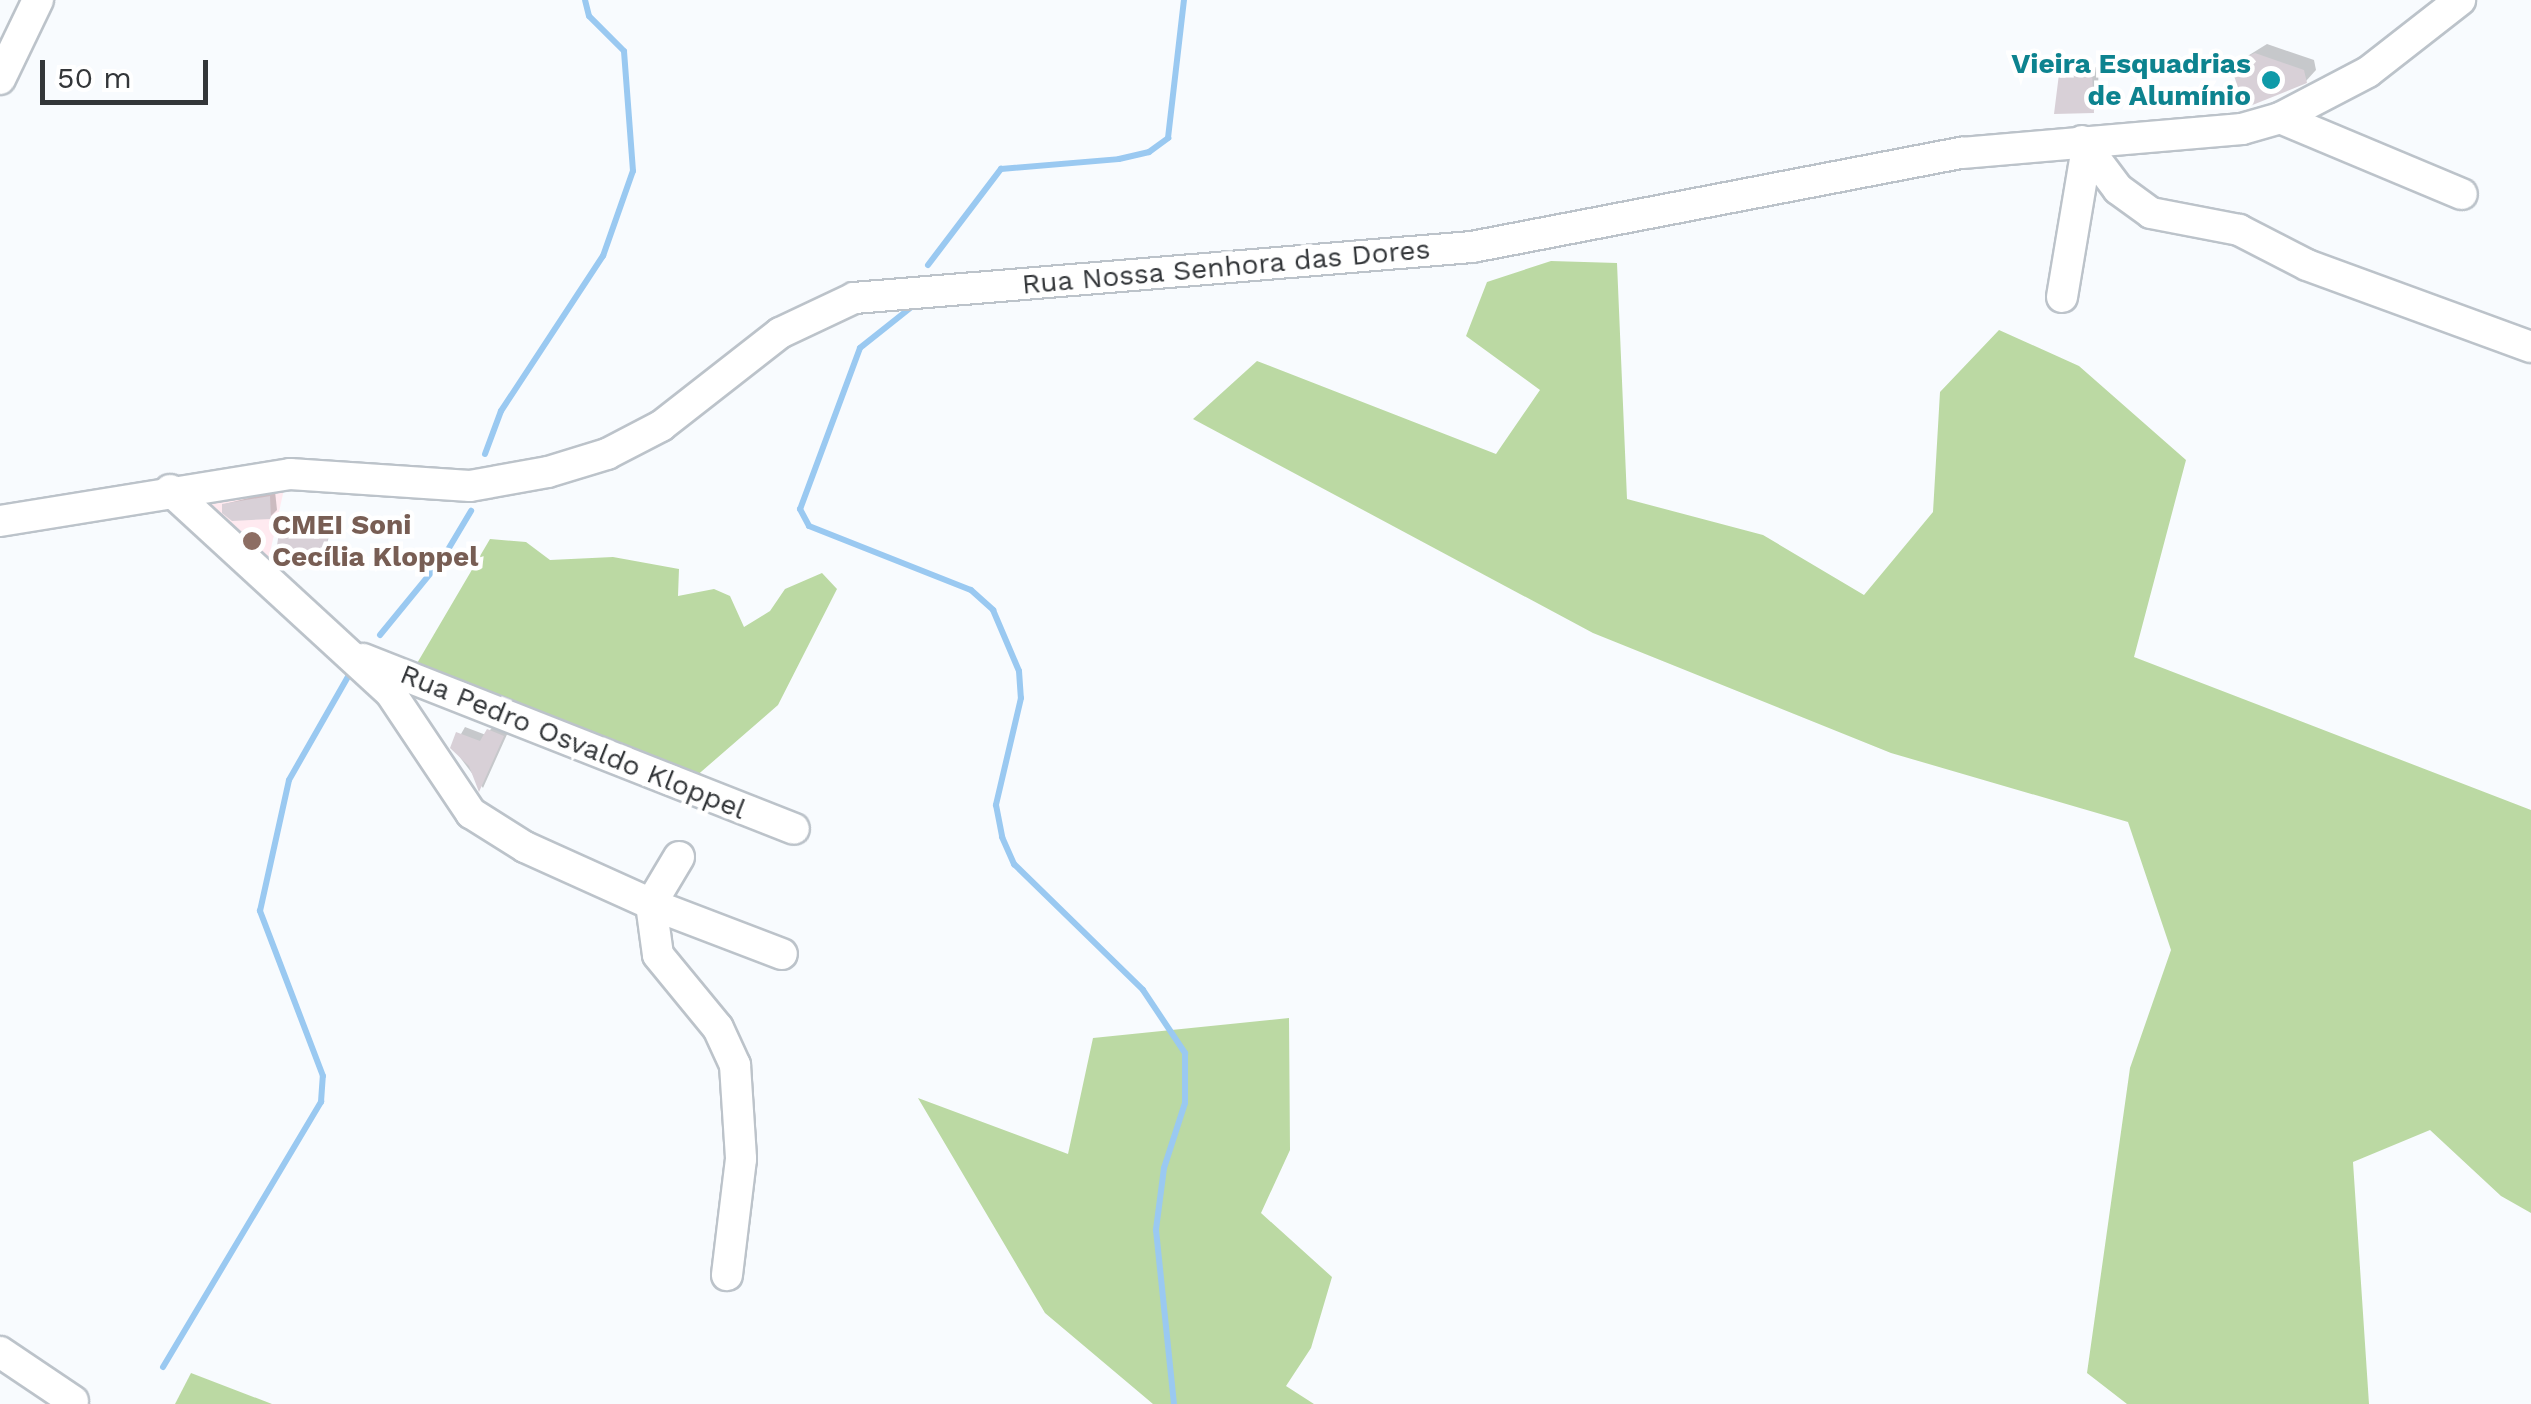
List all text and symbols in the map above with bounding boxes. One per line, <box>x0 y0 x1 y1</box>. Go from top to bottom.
scale bar <box>45 40 212 102</box>
place label: Vieira Esquadrias de Alumínio <box>2011 47 2251 113</box>
text: 50 m <box>57 60 132 95</box>
marker: Vieira Esquadrias de Alumínio <box>2260 69 2282 91</box>
street label: Rua Nossa Senhora das Dores <box>1020 232 1432 302</box>
place label: CMEI Soni Cecília Kloppel <box>272 508 479 574</box>
marker: CMEI Soni Cecília Kloppel <box>241 530 263 552</box>
street label: Rua Pedro Osvaldo Kloppel <box>395 657 751 827</box>

